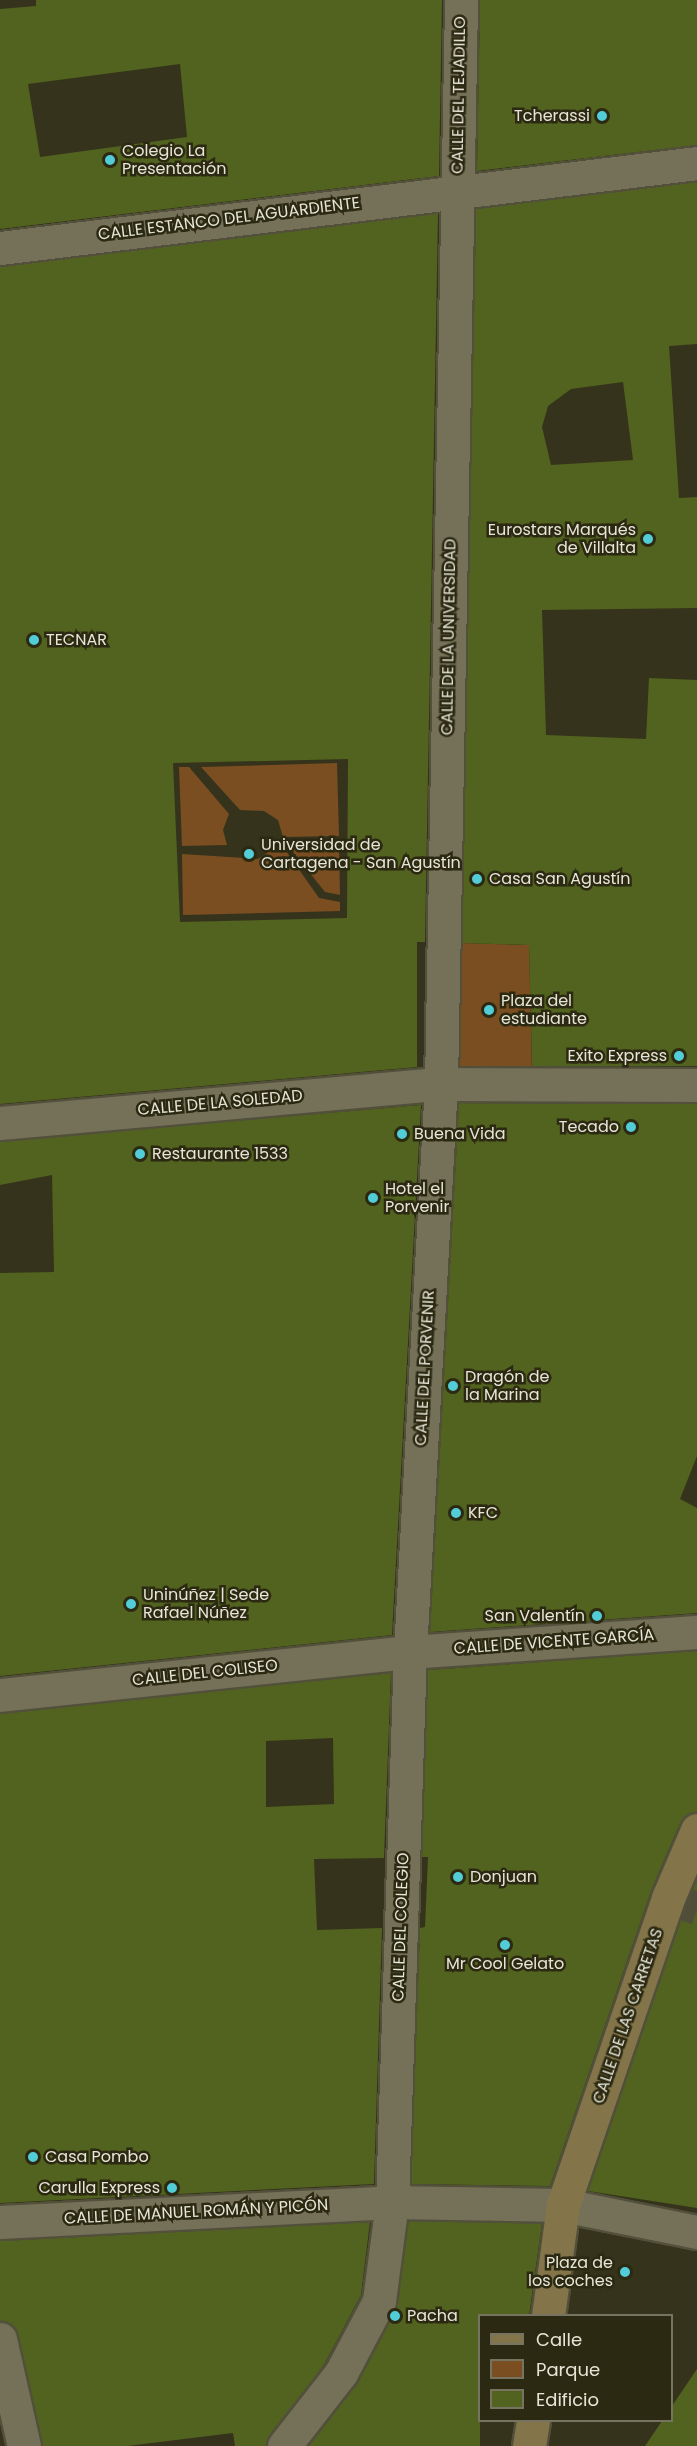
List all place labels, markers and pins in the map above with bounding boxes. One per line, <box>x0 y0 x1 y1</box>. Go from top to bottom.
place label: Tcherassi <box>514 106 590 126</box>
marker: Tcherassi <box>595 109 609 123</box>
place label: Colegio La Presentación <box>122 141 226 179</box>
marker: Colegio La Presentación <box>103 153 117 167</box>
place label: Eurostars Marqués de Villalta <box>488 520 636 558</box>
marker: Eurostars Marqués de Villalta <box>641 532 655 546</box>
place label: TECNAR <box>46 630 107 650</box>
marker: TECNAR <box>27 633 41 647</box>
place label: Universidad de Cartagena - San Agustín <box>261 835 461 873</box>
marker: Universidad de Cartagena - San Agustín <box>242 847 256 861</box>
place label: Casa San Agustín <box>489 869 631 889</box>
marker: Casa San Agustín <box>470 872 484 886</box>
place label: Plaza del estudiante <box>501 991 587 1029</box>
marker: Plaza del estudiante <box>482 1003 496 1017</box>
place label: Exito Express <box>568 1046 667 1066</box>
marker: Exito Express <box>672 1049 686 1063</box>
place label: Tecado <box>559 1117 619 1137</box>
marker: Tecado <box>624 1120 638 1134</box>
place label: Buena Vida <box>414 1124 506 1144</box>
marker: Buena Vida <box>395 1127 409 1141</box>
place label: Restaurante 1533 <box>152 1144 288 1164</box>
marker: Restaurante 1533 <box>133 1147 147 1161</box>
place label: Hotel el Porvenir <box>385 1179 450 1217</box>
marker: Hotel el Porvenir <box>366 1191 380 1205</box>
place label: Dragón de la Marina <box>465 1367 549 1405</box>
marker: Dragón de la Marina <box>446 1379 460 1393</box>
place label: KFC <box>468 1503 498 1523</box>
marker: KFC <box>449 1506 463 1520</box>
place label: Uninúñez | Sede Rafael Núñez <box>143 1585 269 1623</box>
marker: Uninúñez | Sede Rafael Núñez <box>124 1597 138 1611</box>
place label: San Valentín <box>485 1606 585 1626</box>
marker: San Valentín <box>590 1609 604 1623</box>
place label: Donjuan <box>470 1867 537 1887</box>
marker: Donjuan <box>451 1870 465 1884</box>
marker: Mr Cool Gelato <box>498 1938 512 1952</box>
place label: Mr Cool Gelato <box>446 1954 564 1974</box>
place label: Casa Pombo <box>45 2147 149 2167</box>
marker: Casa Pombo <box>26 2150 40 2164</box>
place label: Carulla Express <box>38 2178 160 2198</box>
marker: Carulla Express <box>165 2181 179 2195</box>
place label: Plaza de los coches <box>528 2253 613 2291</box>
marker: Plaza de los coches <box>618 2265 632 2279</box>
place label: Pacha <box>407 2306 458 2326</box>
marker: Pacha <box>388 2309 402 2323</box>

